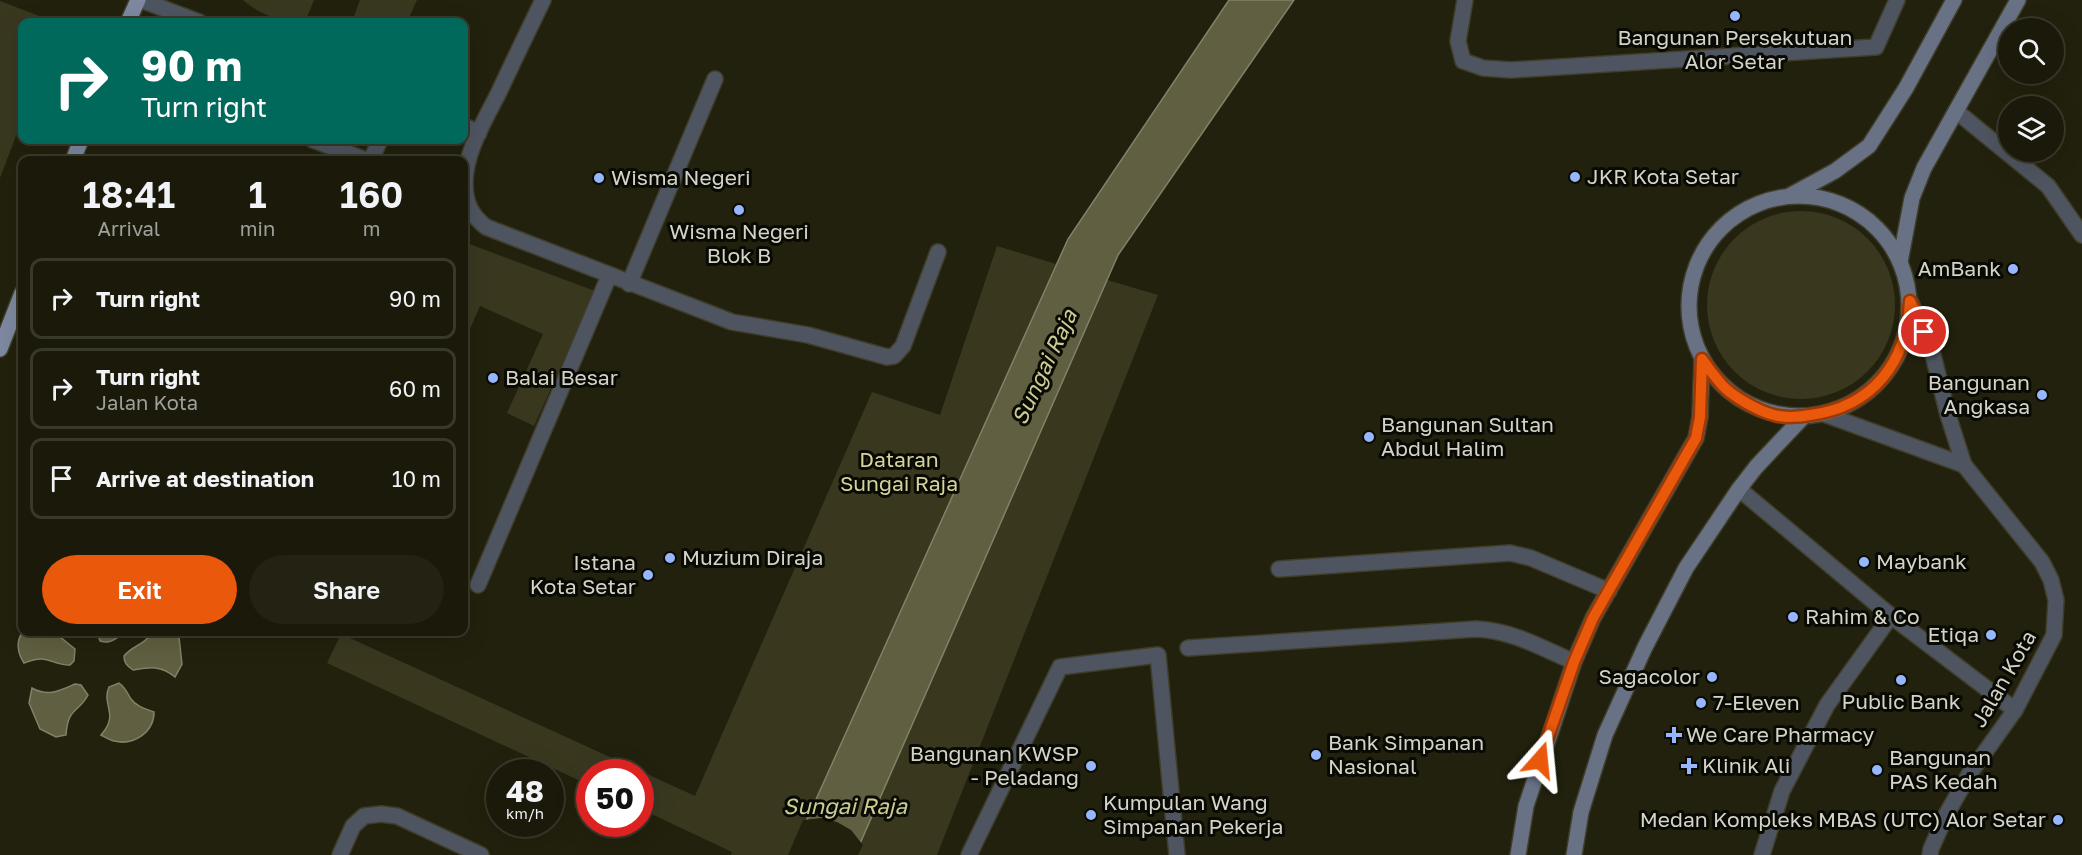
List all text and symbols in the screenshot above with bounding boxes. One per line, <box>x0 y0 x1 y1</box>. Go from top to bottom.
marker: Bangunan Persekutuan Alor Setar <box>1728 9 1742 23</box>
map controls <box>1998 18 2064 162</box>
button: search <box>1998 18 2064 84</box>
place label: Bangunan Persekutuan Alor Setar <box>1617 24 1853 74</box>
text: 90 m <box>141 40 242 90</box>
icon: right <box>42 42 120 120</box>
text: Turn right <box>141 91 267 123</box>
button: layers <box>1998 96 2064 162</box>
place label: JKR Kota Setar <box>1587 163 1739 189</box>
place label: Wisma Negeri <box>611 164 751 190</box>
marker: JKR Kota Setar <box>1568 170 1582 184</box>
marker: Wisma Negeri <box>592 171 606 185</box>
text: 18:41 <box>83 173 175 216</box>
text: 1 <box>248 173 267 216</box>
text: 160 <box>340 173 403 216</box>
marker: Wisma Negeri Blok B <box>732 203 746 217</box>
text: Arrival <box>98 216 160 240</box>
text: min <box>240 216 275 240</box>
text: m <box>363 216 380 240</box>
place label: Wisma Negeri Blok B <box>669 218 809 268</box>
place label: AmBank <box>1918 255 2001 281</box>
marker: AmBank <box>2006 262 2020 276</box>
icon: right <box>45 282 78 315</box>
text: Turn right <box>96 285 200 312</box>
text: 90 m <box>389 285 441 312</box>
water label: Sungai Raja <box>1005 304 1083 429</box>
pin <box>1898 306 1949 357</box>
icon: arrive <box>1907 315 1940 348</box>
text: Turn right <box>96 363 200 390</box>
place label: Balai Besar <box>505 364 618 390</box>
place label: Bangunan Angkasa <box>1928 369 2030 419</box>
marker: Balai Besar <box>486 371 500 385</box>
icon: right <box>45 372 78 405</box>
text: 60 m <box>389 375 441 402</box>
marker: Bangunan Angkasa <box>2035 388 2049 402</box>
text: Jalan Kota <box>96 390 198 414</box>
place label: Bangunan Sultan Abdul Halim <box>1381 411 1554 461</box>
marker: Bangunan Sultan Abdul Halim <box>1362 430 1376 444</box>
park label: Dataran Sungai Raja <box>840 446 958 496</box>
icon: arrive <box>45 462 78 495</box>
text: Arrive at destination <box>96 465 314 492</box>
text: 10 m <box>392 465 441 492</box>
place label: Muzium Diraja <box>682 544 823 570</box>
place label: Maybank <box>1876 548 1967 574</box>
place label: Istana Kota Setar <box>530 549 636 599</box>
marker: Muzium Diraja <box>663 551 677 565</box>
button: Exit <box>42 555 237 624</box>
button: Share <box>249 555 444 624</box>
marker: Maybank <box>1857 555 1871 569</box>
marker: Istana Kota Setar <box>641 568 655 582</box>
place label: Rahim & Co <box>1805 603 1920 629</box>
marker: Rahim & Co <box>1786 610 1800 624</box>
place label: Etiqa <box>1927 621 1979 647</box>
street label: Jalan Kota <box>1965 626 2041 731</box>
marker: Etiqa <box>1984 628 1998 642</box>
place label: Sagacolor <box>1599 663 1700 689</box>
marker: Sagacolor <box>1705 670 1719 684</box>
marker: Public Bank <box>1894 673 1908 687</box>
place label: Public Bank <box>1841 688 1961 714</box>
place label: 7-Eleven <box>1713 689 1800 715</box>
marker: 7-Eleven <box>1694 696 1708 710</box>
place label: We Care Pharmacy <box>1686 721 1875 747</box>
position arrow <box>1508 728 1572 792</box>
marker: We Care Pharmacy <box>1667 728 1681 742</box>
place label: Bank Simpanan Nasional <box>1328 729 1484 779</box>
place label: Bangunan KWSP - Peladang <box>910 740 1079 790</box>
place label: Bangunan PAS Kedah <box>1889 744 1998 794</box>
marker: Bank Simpanan Nasional <box>1309 748 1323 762</box>
place label: Klinik Ali <box>1702 752 1790 778</box>
marker: Klinik Ali <box>1680 757 1698 775</box>
speed limit sign: 50 <box>576 759 654 837</box>
marker: Bangunan KWSP - Peladang <box>1084 759 1098 773</box>
marker: Bangunan PAS Kedah <box>1870 763 1884 777</box>
text: 48 <box>506 773 544 809</box>
place label: Kumpulan Wang Simpanan Pekerja <box>1103 789 1283 839</box>
water label: Sungai Raja <box>783 792 908 819</box>
text: km/h <box>506 804 544 822</box>
place label: Medan Kompleks MBAS (UTC) Alor Setar <box>1640 806 2046 832</box>
marker: Kumpulan Wang Simpanan Pekerja <box>1084 808 1098 822</box>
marker: Medan Kompleks MBAS (UTC) Alor Setar <box>2051 813 2065 827</box>

